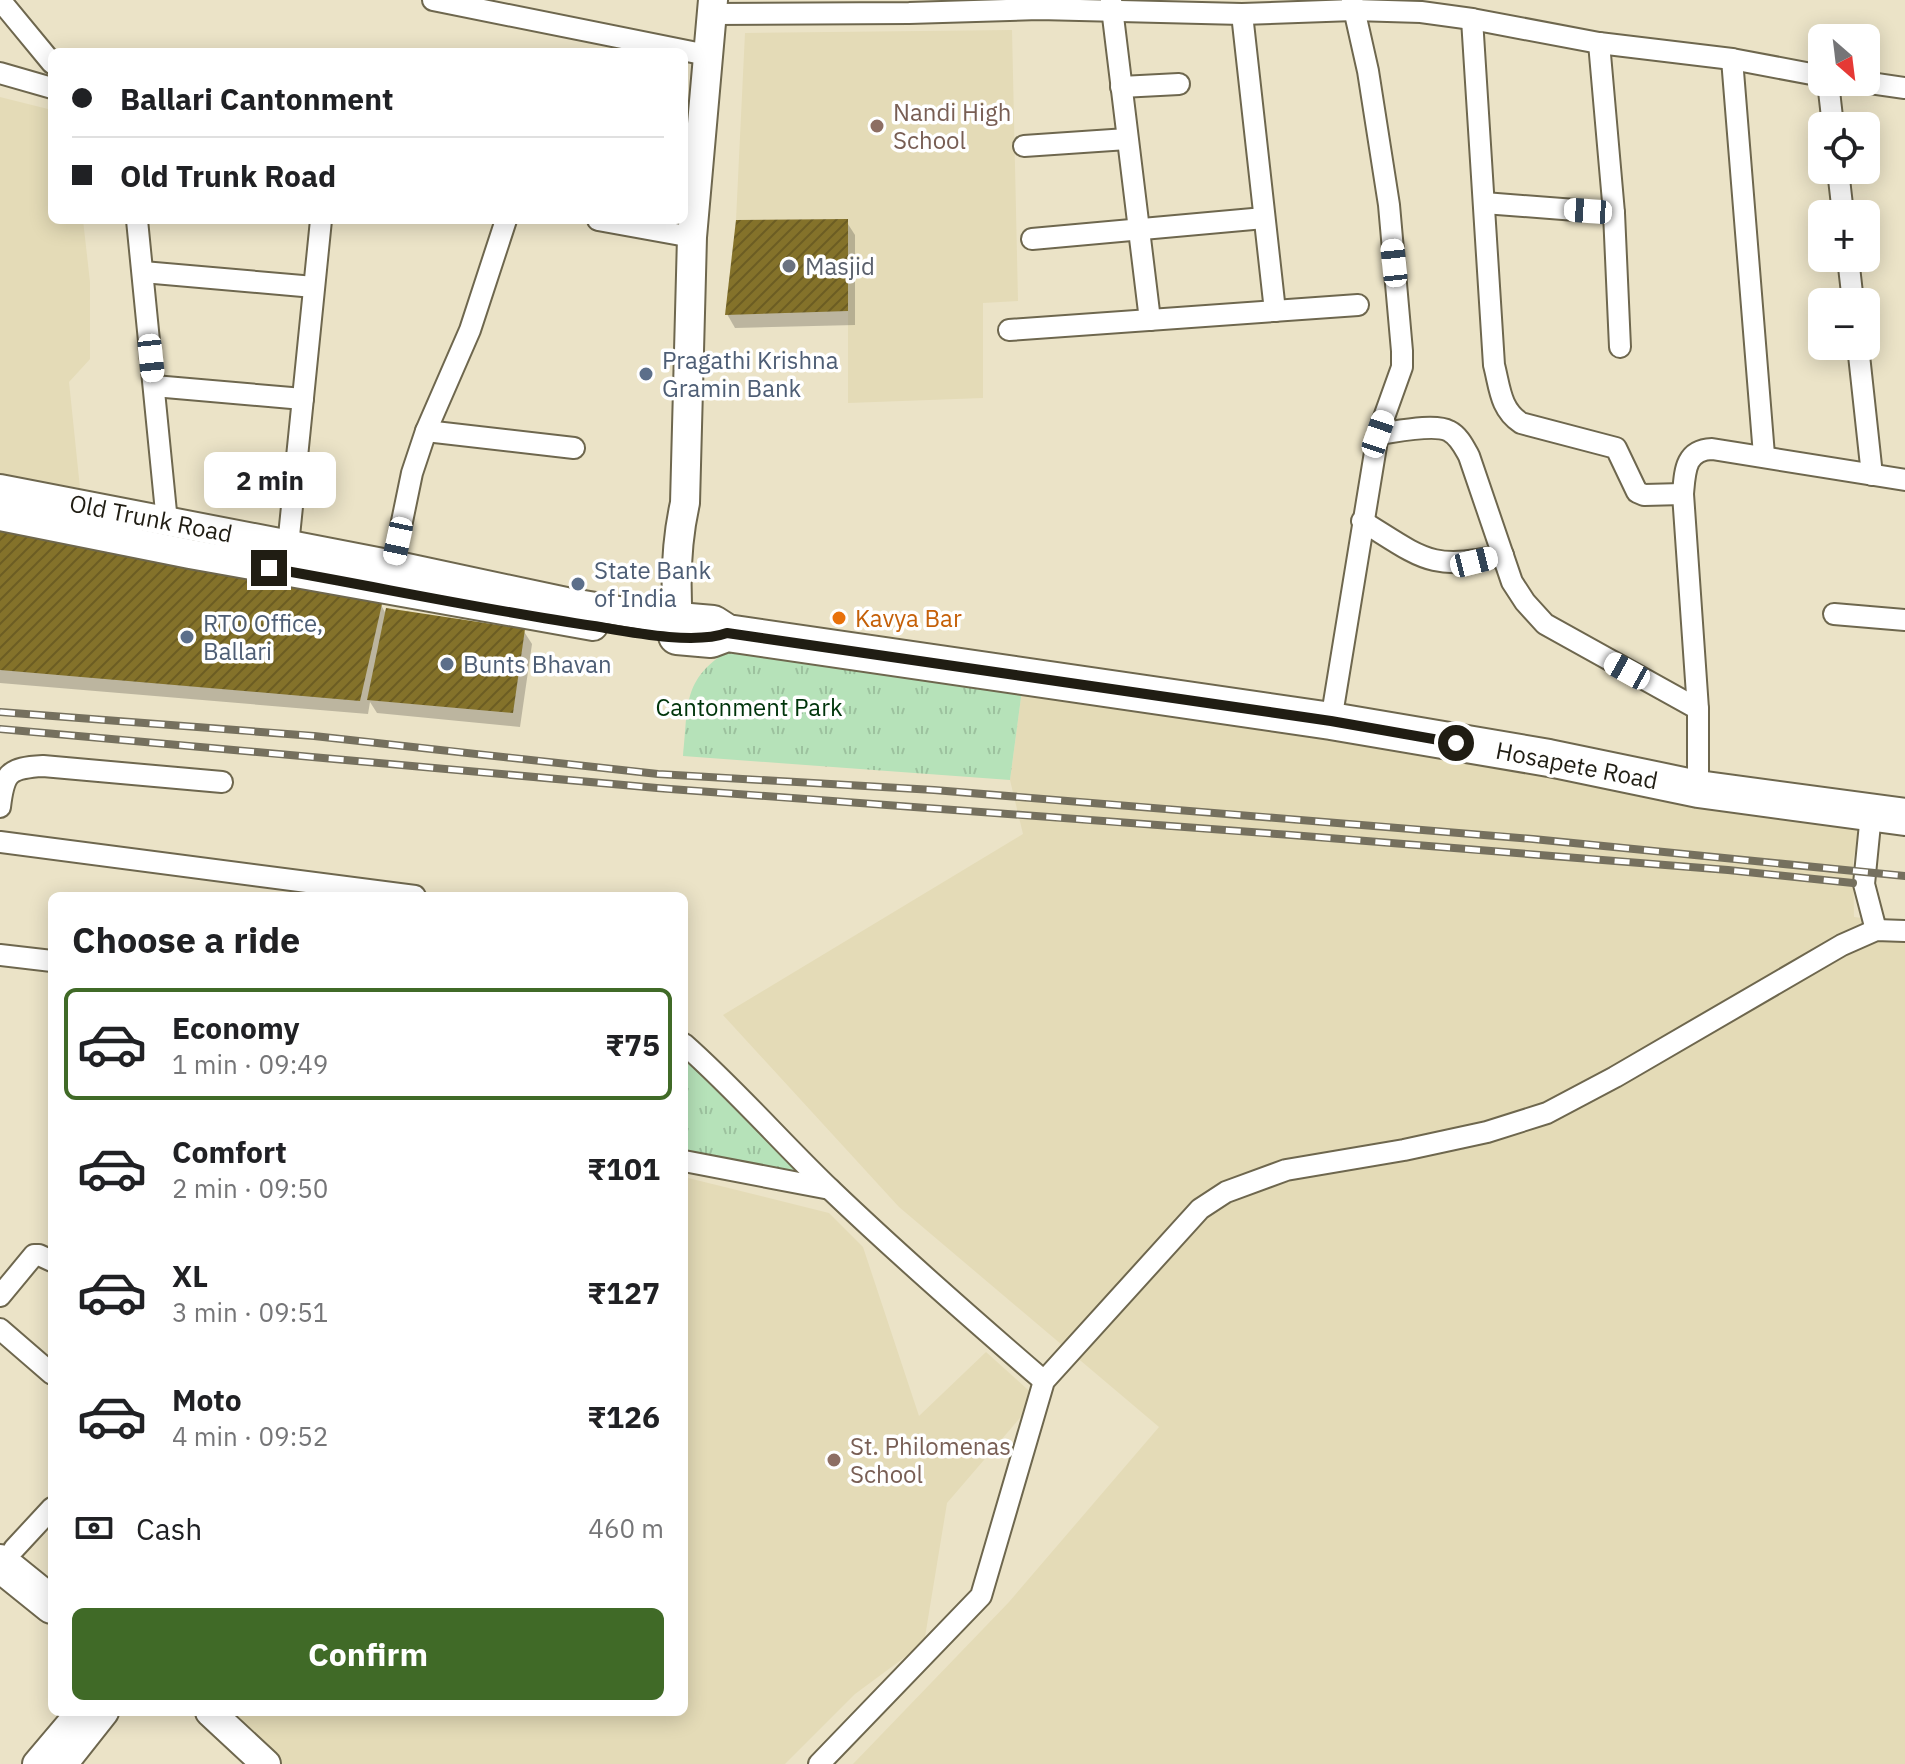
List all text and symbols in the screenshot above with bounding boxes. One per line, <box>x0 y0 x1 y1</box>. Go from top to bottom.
north arrow <box>1808 24 1880 96</box>
map controls <box>1808 24 1880 360</box>
text: Ballari Cantonment <box>120 79 394 118</box>
place label: Nandi High School <box>893 96 1011 156</box>
button: locate <box>1808 112 1880 184</box>
marker: Nandi High School <box>868 117 886 135</box>
text: Old Trunk Road <box>120 156 336 195</box>
car <box>1563 197 1613 225</box>
button: + <box>1808 200 1880 272</box>
car <box>1380 238 1408 288</box>
place label: Masjid <box>805 250 875 282</box>
marker: Masjid <box>780 257 798 275</box>
button: − <box>1808 288 1880 360</box>
car <box>137 333 165 383</box>
place label: Pragathi Krishna Gramin Bank <box>662 344 839 404</box>
marker: Pragathi Krishna Gramin Bank <box>637 365 655 383</box>
car <box>1359 407 1397 461</box>
callout: 2 min <box>203 452 335 508</box>
text: 2 min <box>236 463 304 497</box>
street label: Old Trunk Road <box>67 487 235 549</box>
car <box>381 515 415 567</box>
car <box>1448 545 1500 579</box>
route end <box>251 550 287 586</box>
place label: State Bank of India <box>594 554 711 614</box>
marker: State Bank of India <box>569 575 587 593</box>
place label: Kavya Bar <box>855 602 962 634</box>
place label: RTO Office, Ballari <box>203 607 323 667</box>
marker: Kavya Bar <box>830 609 848 627</box>
marker: RTO Office, Ballari <box>178 628 196 646</box>
place label: Bunts Bhavan <box>463 648 612 680</box>
car <box>1600 649 1654 693</box>
marker: Bunts Bhavan <box>438 655 456 673</box>
park label: Cantonment Park <box>655 691 843 723</box>
route start <box>1438 725 1474 761</box>
street label: Hosapete Road <box>1493 734 1661 796</box>
text: Choose a ride <box>72 916 300 963</box>
icon: car <box>76 1008 148 1080</box>
text: Economy <box>172 1008 300 1047</box>
text: ₹75 <box>605 1025 660 1064</box>
text: 1 min · 09:49 <box>172 1047 328 1081</box>
icon: car <box>76 1132 148 1204</box>
text: Comfort <box>172 1132 287 1171</box>
text: ₹101 <box>587 1149 660 1188</box>
text: 2 min · 09:50 <box>172 1171 328 1205</box>
icon: car <box>76 1256 148 1328</box>
text: XL <box>172 1256 208 1295</box>
text: ₹127 <box>587 1273 660 1312</box>
text: 3 min · 09:51 <box>172 1295 328 1329</box>
icon: car <box>76 1380 148 1452</box>
text: Moto <box>172 1380 242 1419</box>
text: ₹126 <box>587 1397 660 1436</box>
text: 4 min · 09:52 <box>172 1419 328 1453</box>
place label: St. Philomenas School <box>850 1430 1011 1490</box>
marker: St. Philomenas School <box>825 1451 843 1469</box>
icon: cash <box>72 1506 116 1550</box>
text: Cash <box>136 1509 202 1548</box>
text: 460 m <box>588 1511 664 1545</box>
button: Confirm <box>72 1608 664 1700</box>

